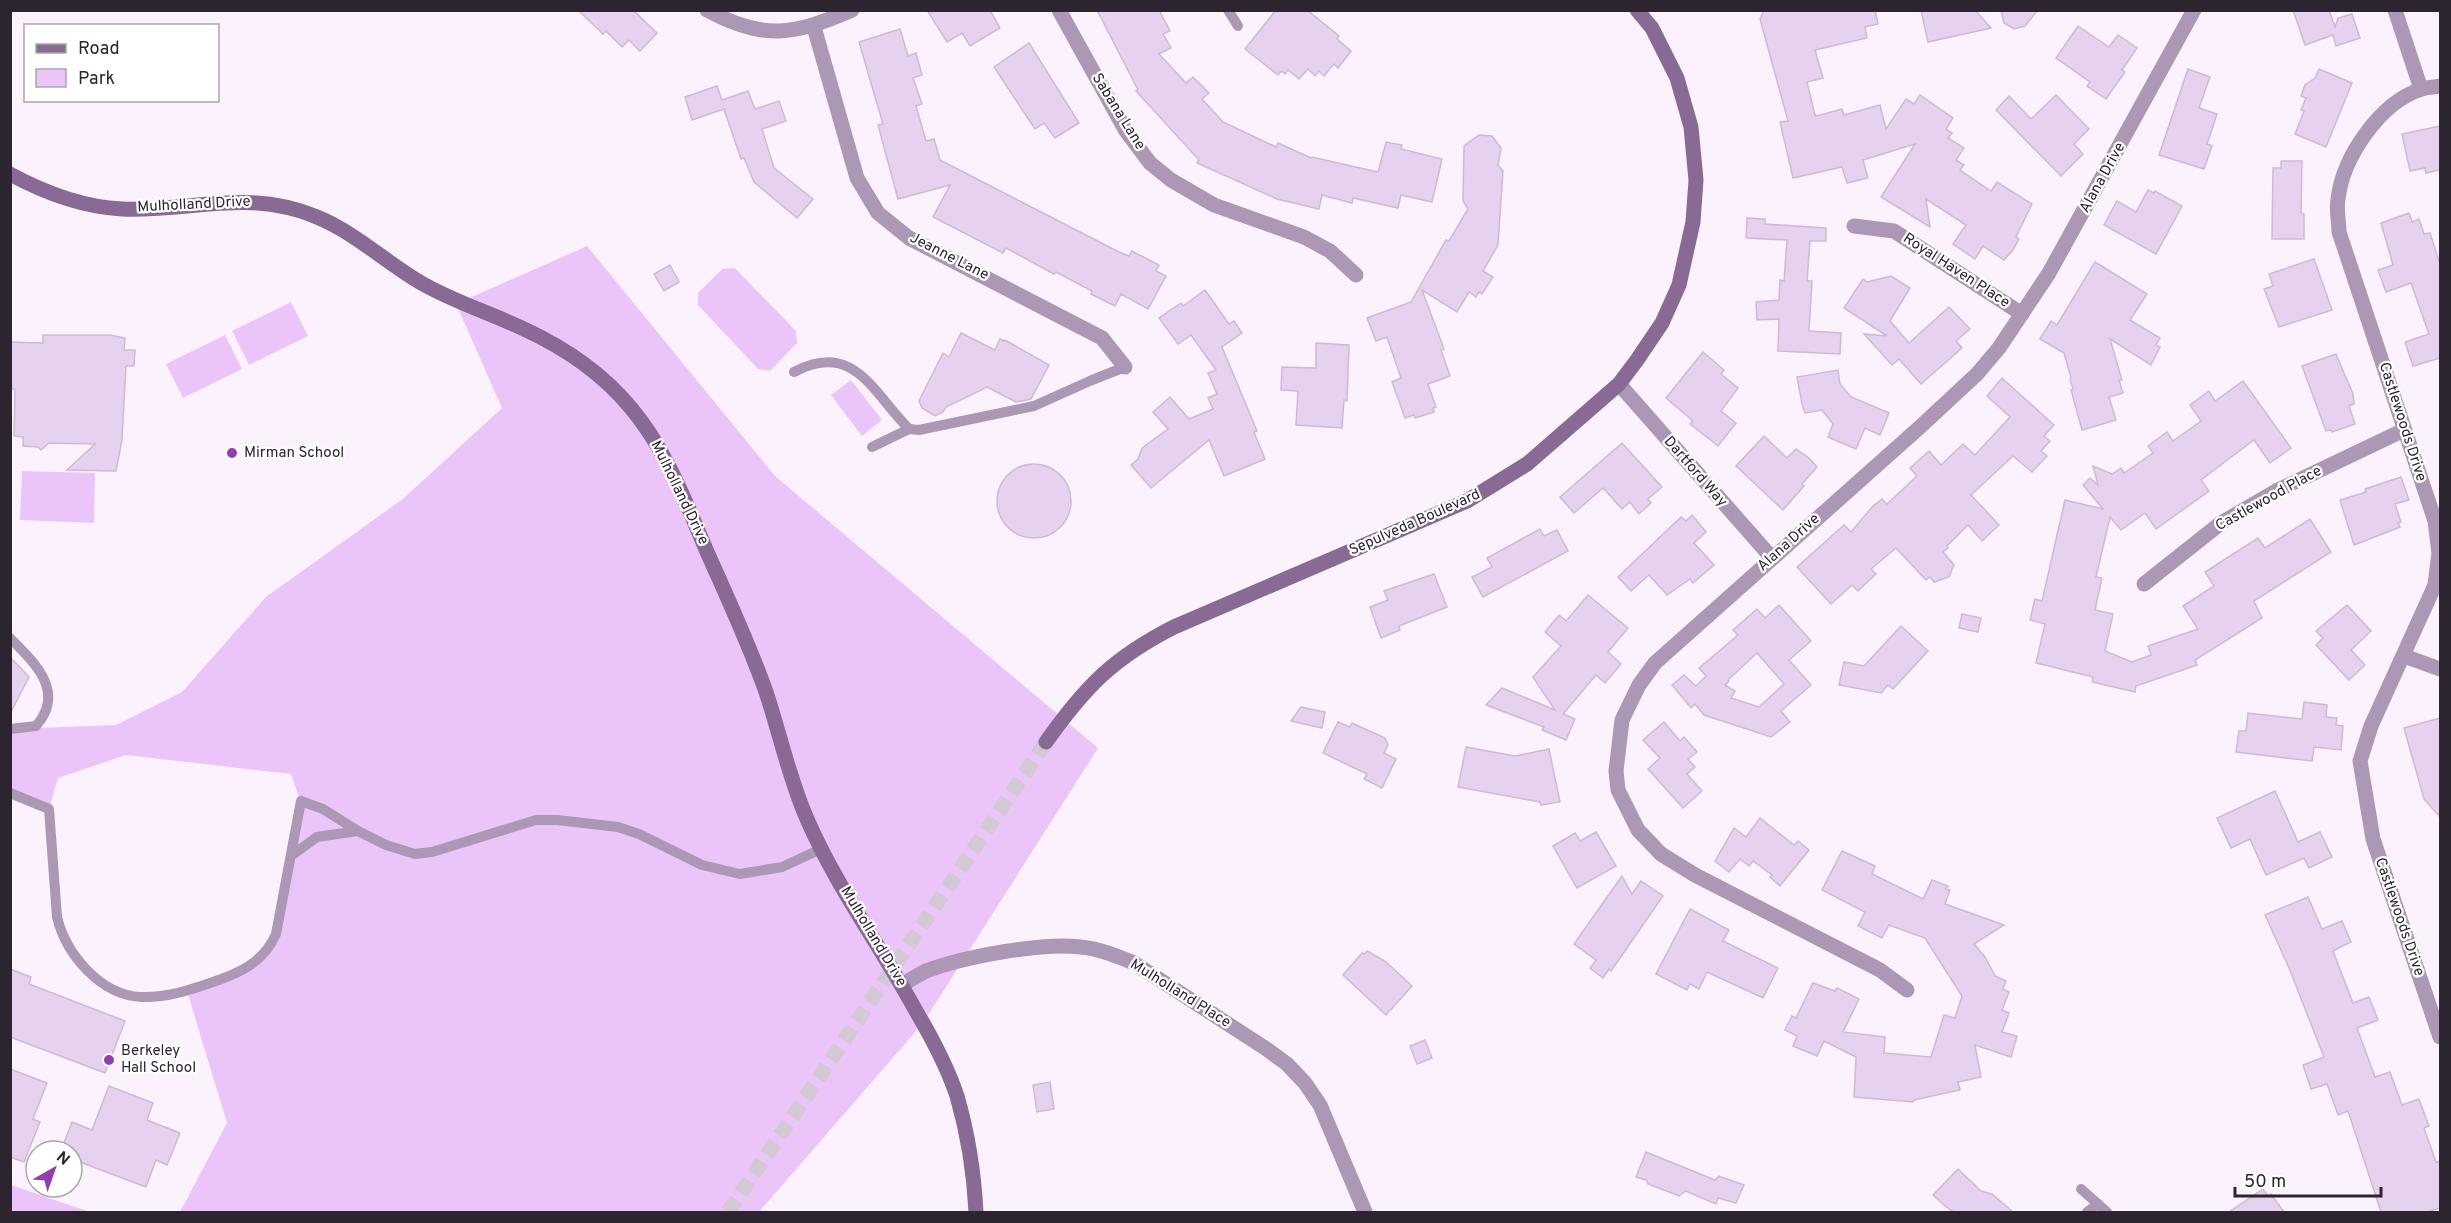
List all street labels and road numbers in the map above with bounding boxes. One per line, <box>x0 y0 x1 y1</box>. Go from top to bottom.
street label: Sabana Lane <box>1087 70 1149 154</box>
street label: Alana Drive <box>2076 139 2130 217</box>
street label: Mulholland Drive <box>137 193 251 217</box>
street label: Jeanne Lane <box>906 229 992 285</box>
street label: Royal Haven Place <box>1899 229 2013 313</box>
street label: Castlewoods Drive <box>2374 360 2430 484</box>
street label: Dartford Way <box>1659 433 1731 511</box>
street label: Mulholland Drive <box>646 438 712 548</box>
street label: Castlewood Place <box>2213 462 2325 536</box>
street label: Sepulveda Boulevard <box>1347 486 1483 560</box>
street label: Alana Drive <box>1754 510 1824 576</box>
street label: Castlewoods Drive <box>2370 855 2428 979</box>
street label: Mulholland Drive <box>836 883 910 991</box>
street label: Mulholland Place <box>1126 955 1234 1033</box>

